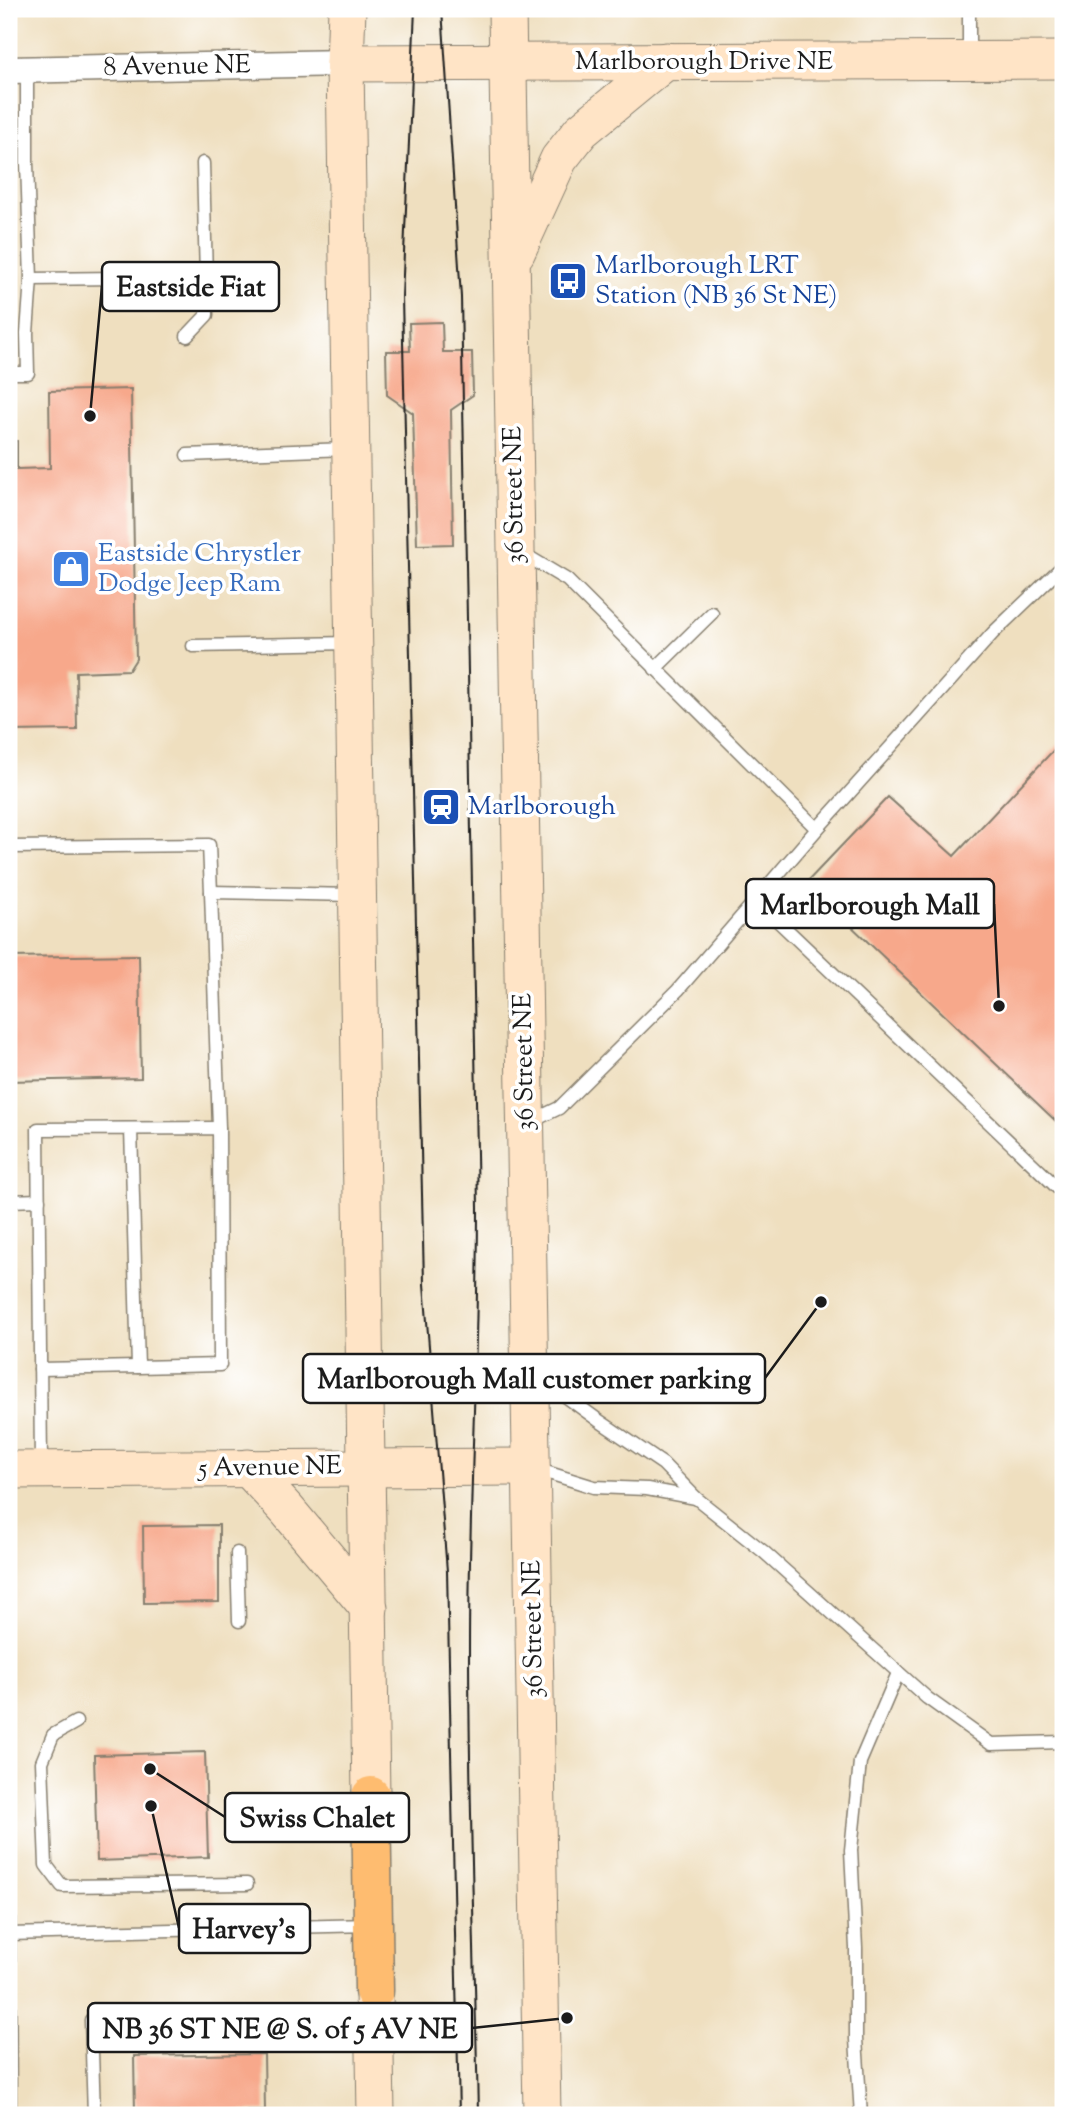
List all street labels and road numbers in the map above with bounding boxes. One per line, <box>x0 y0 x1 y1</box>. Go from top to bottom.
street label: Marlborough Drive NE <box>575 44 833 81</box>
street label: 8 Avenue NE <box>103 47 251 87</box>
street label: 36 Street NE <box>495 425 535 564</box>
street label: 36 Street NE <box>505 992 545 1131</box>
street label: 5 Avenue NE <box>196 1448 342 1488</box>
street label: 36 Street NE <box>514 1559 554 1698</box>

